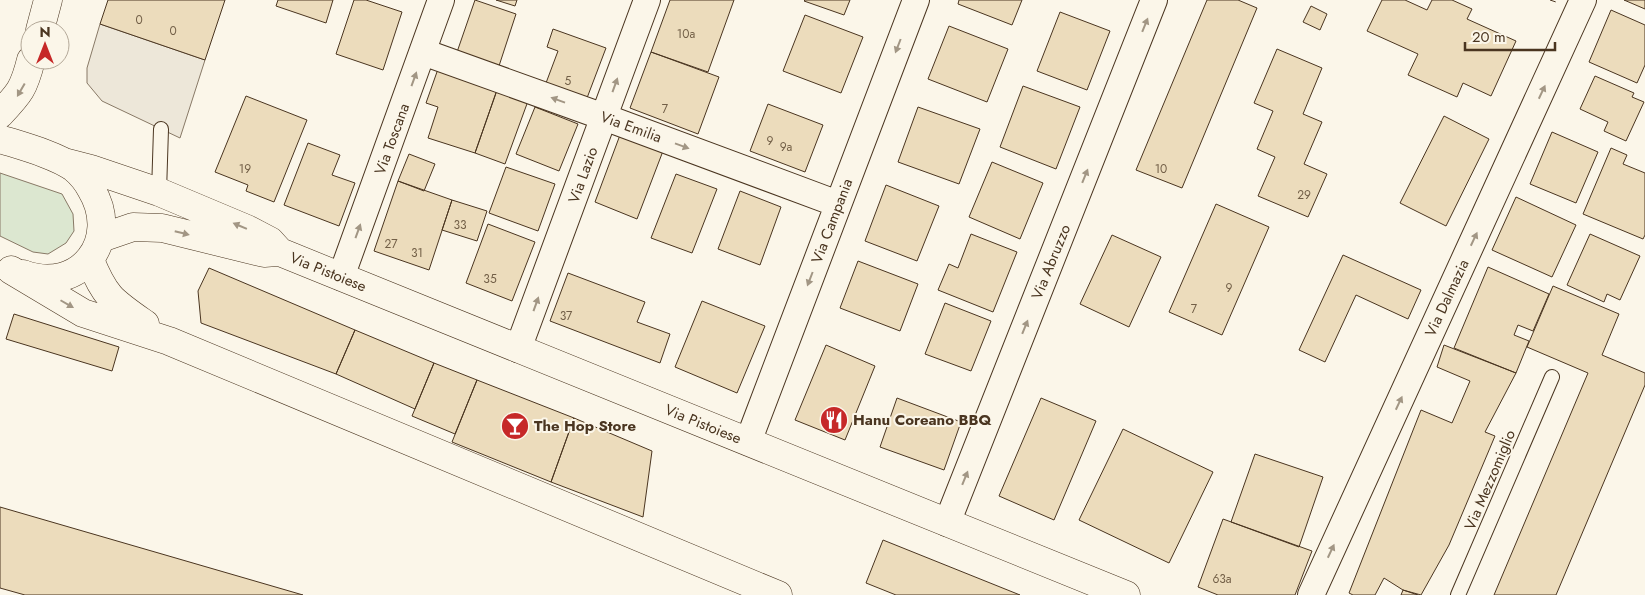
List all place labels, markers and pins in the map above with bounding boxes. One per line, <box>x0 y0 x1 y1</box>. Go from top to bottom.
restaurant icon: Hanu Coreano BBQ <box>819 405 849 435</box>
place label: Hanu Coreano BBQ <box>853 409 993 431</box>
bar icon: The Hop Store <box>500 411 530 441</box>
place label: The Hop Store <box>534 415 636 437</box>

